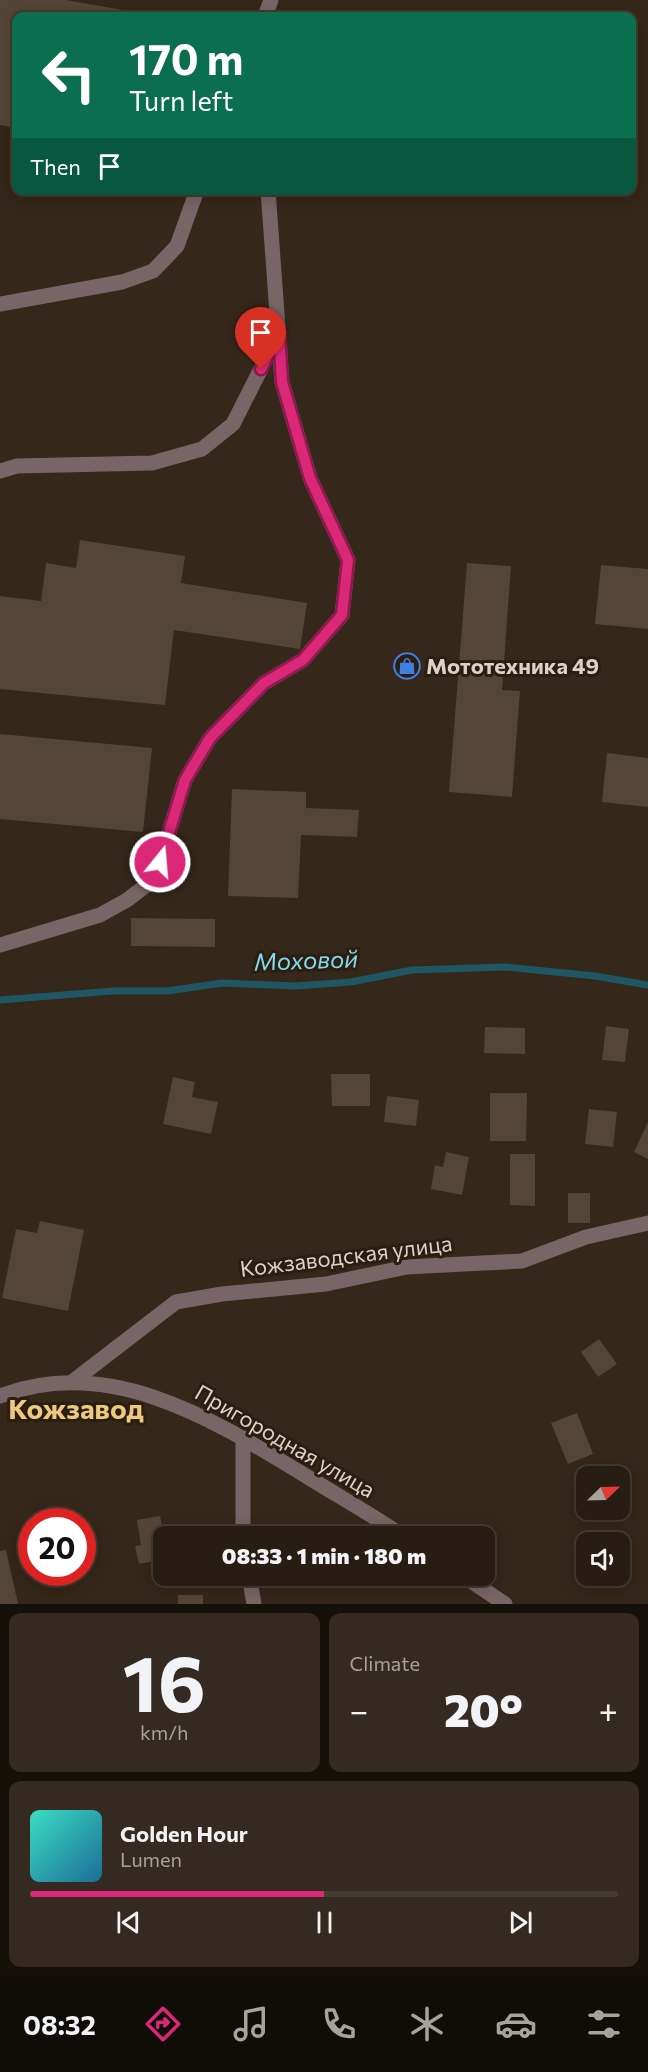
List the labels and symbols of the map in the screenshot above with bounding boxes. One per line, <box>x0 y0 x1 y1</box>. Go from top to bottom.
pin <box>235 307 286 369</box>
shop icon: Мототехника 49 <box>392 651 422 681</box>
place label: Мототехника 49 <box>426 652 599 679</box>
position arrow <box>128 830 192 894</box>
water label: Моховой <box>253 943 359 976</box>
street label: Кожзаводская улица <box>238 1229 454 1282</box>
street label: Пригородная улица <box>191 1378 380 1503</box>
district label: Кожзавод <box>8 1391 144 1425</box>
north arrow <box>576 1466 630 1520</box>
speed limit sign: 20 <box>18 1508 96 1586</box>

